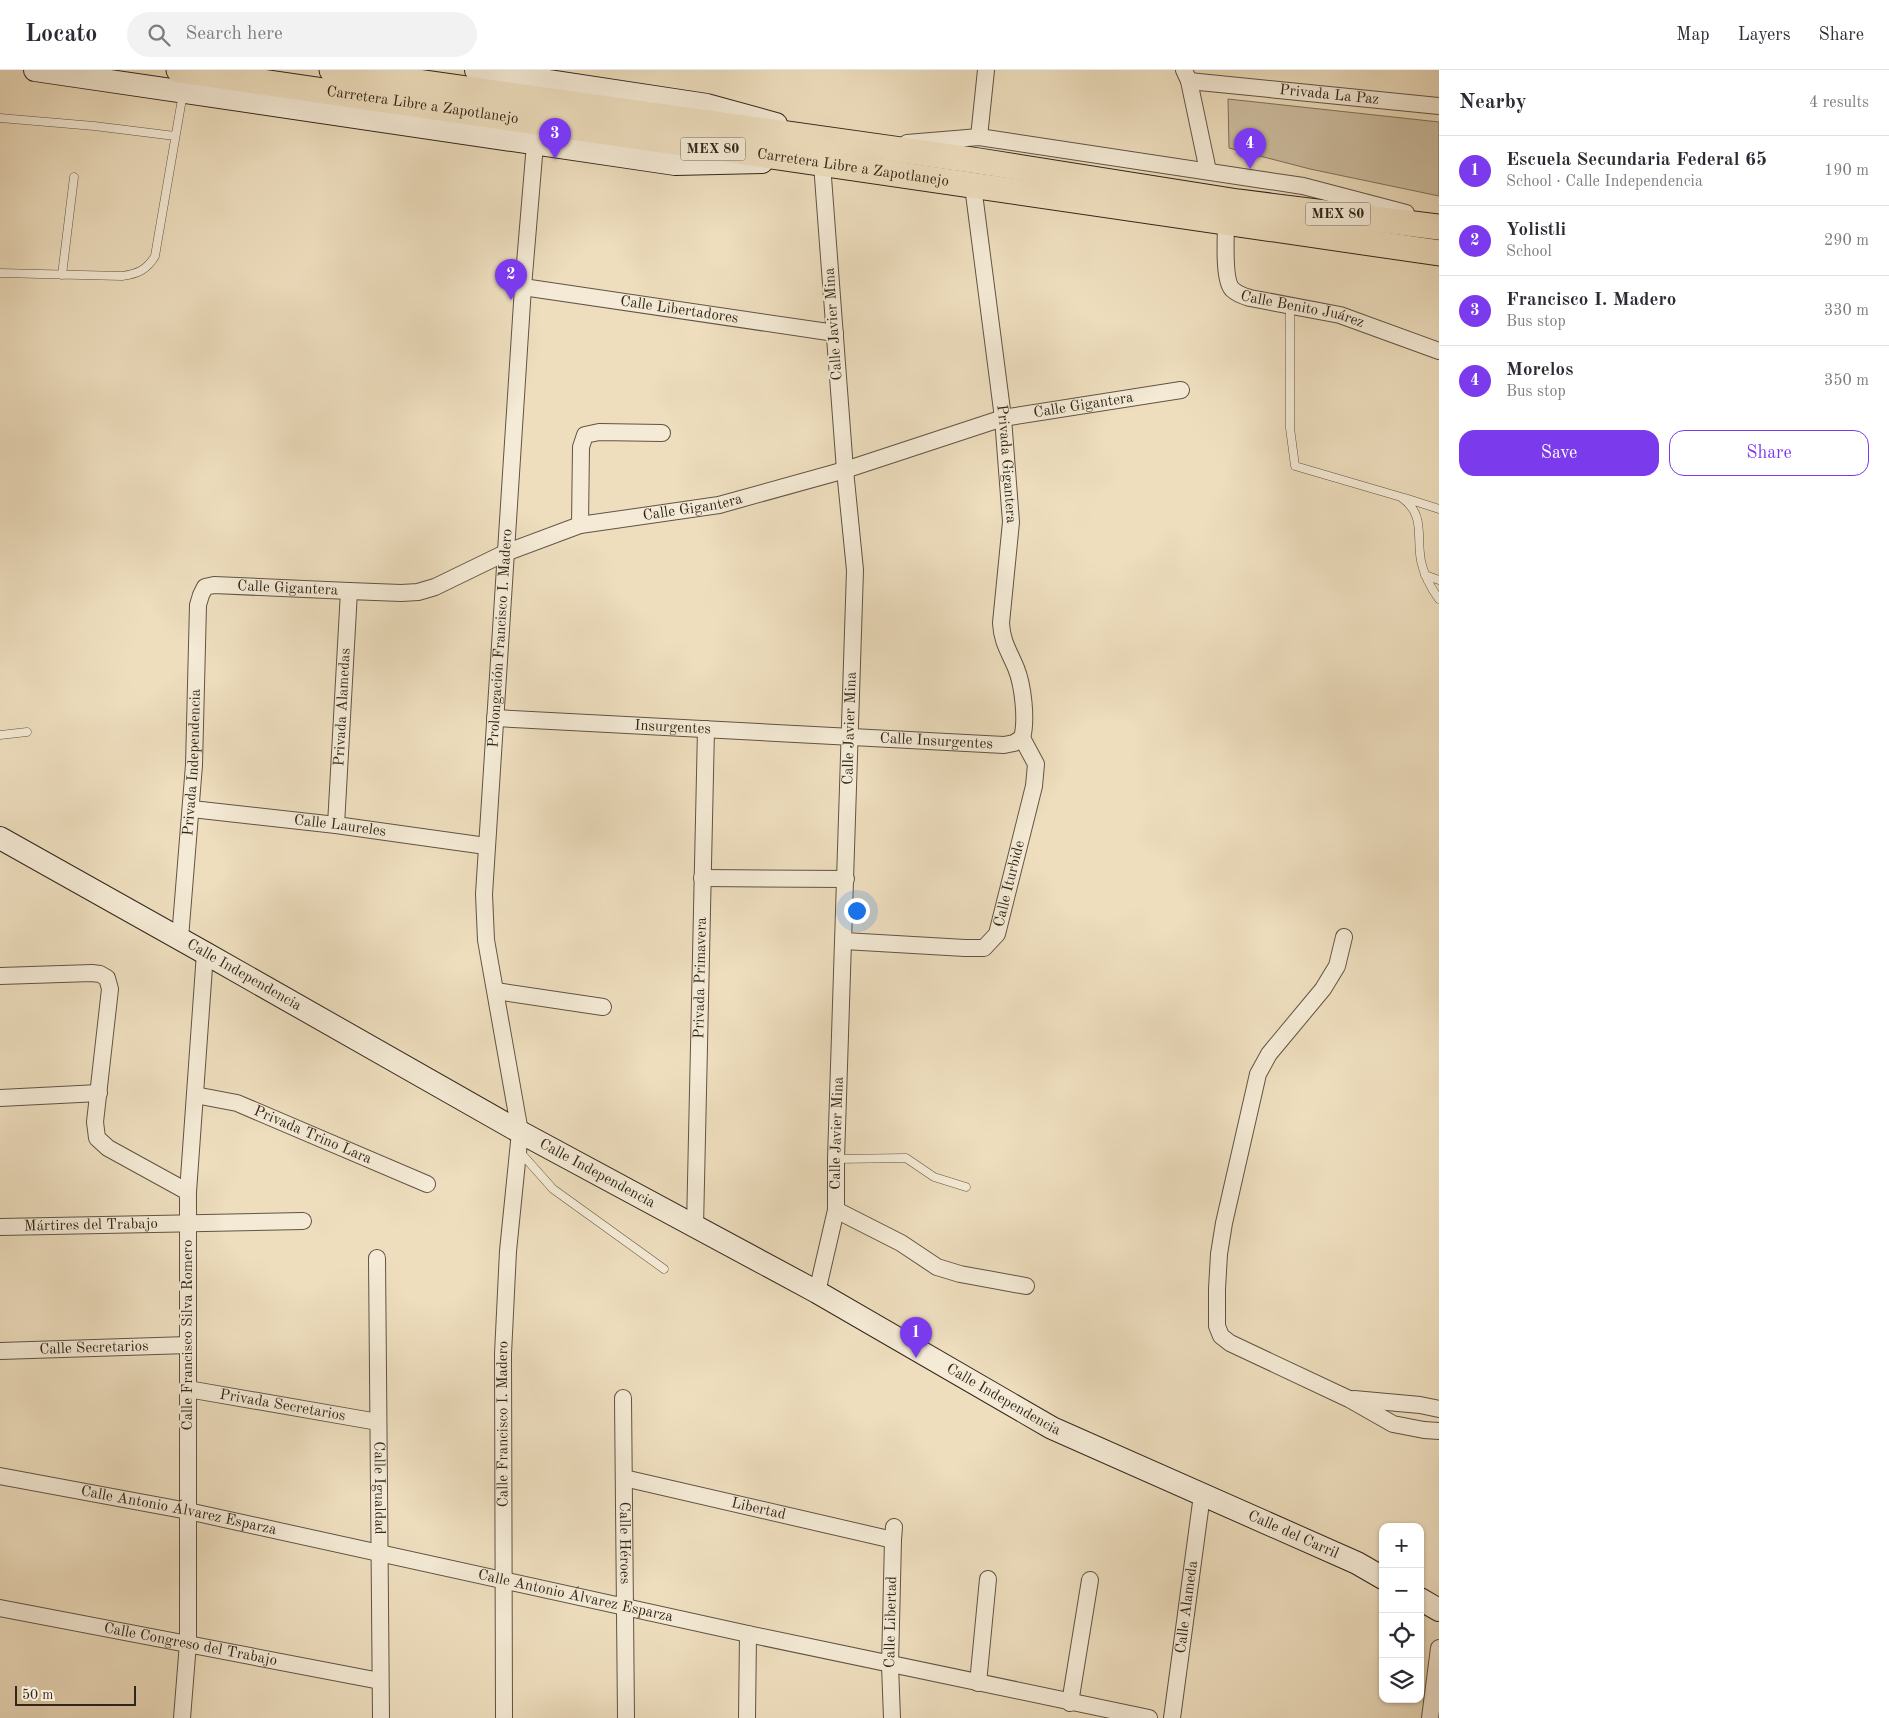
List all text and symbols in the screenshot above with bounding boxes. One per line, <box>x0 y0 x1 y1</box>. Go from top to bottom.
search box <box>127 12 477 57</box>
icon: search <box>145 21 173 49</box>
text: Locato <box>25 23 97 47</box>
text: Search here <box>185 25 283 44</box>
text: Map <box>1676 26 1710 44</box>
text: Layers <box>1738 26 1790 44</box>
text: Share <box>1818 26 1864 44</box>
street label: Privada La Paz <box>1279 83 1380 107</box>
street label: Carretera Libre a Zapotlanejo <box>325 84 519 127</box>
text: Nearby <box>1459 92 1527 113</box>
text: 4 results <box>1809 95 1869 111</box>
pin: 3 <box>539 118 571 159</box>
pin: 4 <box>1234 128 1266 169</box>
road number: MEX 80 <box>680 138 746 160</box>
street label: Carretera Libre a Zapotlanejo <box>756 147 950 189</box>
text: Escuela Secundaria Federal 65 <box>1506 151 1767 170</box>
text: 1 <box>1470 163 1480 179</box>
text: 190 m <box>1824 163 1869 179</box>
text: School · Calle Independencia <box>1506 174 1703 190</box>
road number: MEX 80 <box>1306 202 1370 226</box>
text: Yolistli <box>1506 221 1566 240</box>
text: 2 <box>1470 233 1480 249</box>
text: 290 m <box>1824 233 1869 249</box>
text: School <box>1506 244 1552 260</box>
pin: 2 <box>495 259 527 300</box>
street label: Calle Javier Mina <box>823 266 845 381</box>
street label: Calle Benito Juárez <box>1238 288 1366 331</box>
text: Francisco I. Madero <box>1506 291 1676 310</box>
street label: Calle Libertadores <box>619 294 739 326</box>
text: 3 <box>1470 303 1480 319</box>
text: 330 m <box>1824 303 1869 319</box>
text: Bus stop <box>1506 314 1566 330</box>
text: Morelos <box>1506 361 1573 380</box>
text: 4 <box>1470 373 1480 389</box>
text: 350 m <box>1824 373 1869 389</box>
text: Bus stop <box>1506 384 1566 400</box>
street label: Calle Gigantera <box>1032 390 1135 421</box>
street label: Privada Gigantera <box>994 404 1019 524</box>
button: Save <box>1459 430 1659 476</box>
button: Share <box>1669 430 1869 476</box>
street label: Calle Gigantera <box>642 491 745 523</box>
street label: Prolongación Francisco I. Madero <box>486 528 515 748</box>
street label: Calle Gigantera <box>237 579 339 598</box>
street label: Privada Alamedas <box>332 648 353 767</box>
street label: Calle Javier Mina <box>841 671 859 785</box>
street label: Privada Independencia <box>181 688 203 837</box>
street label: Insurgentes <box>634 718 711 737</box>
street label: Calle Insurgentes <box>879 731 993 752</box>
street label: Calle Laureles <box>293 813 387 839</box>
street label: Calle Iturbide <box>992 839 1028 929</box>
your location <box>844 898 870 924</box>
street label: Privada Primavera <box>692 916 709 1039</box>
street label: Calle Independencia <box>184 937 304 1014</box>
street label: Calle Javier Mina <box>829 1076 846 1190</box>
street label: Privada Trino Lara <box>252 1104 374 1167</box>
street label: Calle Independencia <box>537 1136 658 1211</box>
street label: Mártires del Trabajo <box>24 1216 158 1234</box>
street label: Calle Francisco Silva Romero <box>181 1240 196 1430</box>
pin: 1 <box>900 1317 932 1358</box>
street label: Calle Secretarios <box>39 1339 149 1357</box>
street label: Calle Francisco I. Madero <box>495 1340 511 1507</box>
street label: Calle Independencia <box>944 1361 1063 1438</box>
street label: Privada Secretarios <box>218 1387 347 1424</box>
street label: Calle Igualdad <box>371 1441 387 1535</box>
street label: Calle Antonio Álvarez Esparza <box>80 1484 279 1538</box>
street label: Libertad <box>730 1495 787 1523</box>
street label: Calle Héroes <box>616 1502 632 1584</box>
street label: Calle del Carril <box>1246 1508 1341 1561</box>
map controls <box>1379 1523 1424 1703</box>
button: + <box>1379 1523 1424 1568</box>
street label: Calle Alameda <box>1173 1559 1201 1654</box>
street label: Calle Antonio Álvarez Esparza <box>477 1567 675 1625</box>
button: − <box>1379 1568 1424 1613</box>
street label: Calle Libertad <box>882 1576 900 1668</box>
button: locate <box>1379 1613 1424 1658</box>
street label: Calle Congreso del Trabajo <box>102 1621 279 1669</box>
button: layers <box>1379 1658 1424 1703</box>
scale bar <box>15 1683 136 1706</box>
text: 50 m <box>22 1688 53 1702</box>

